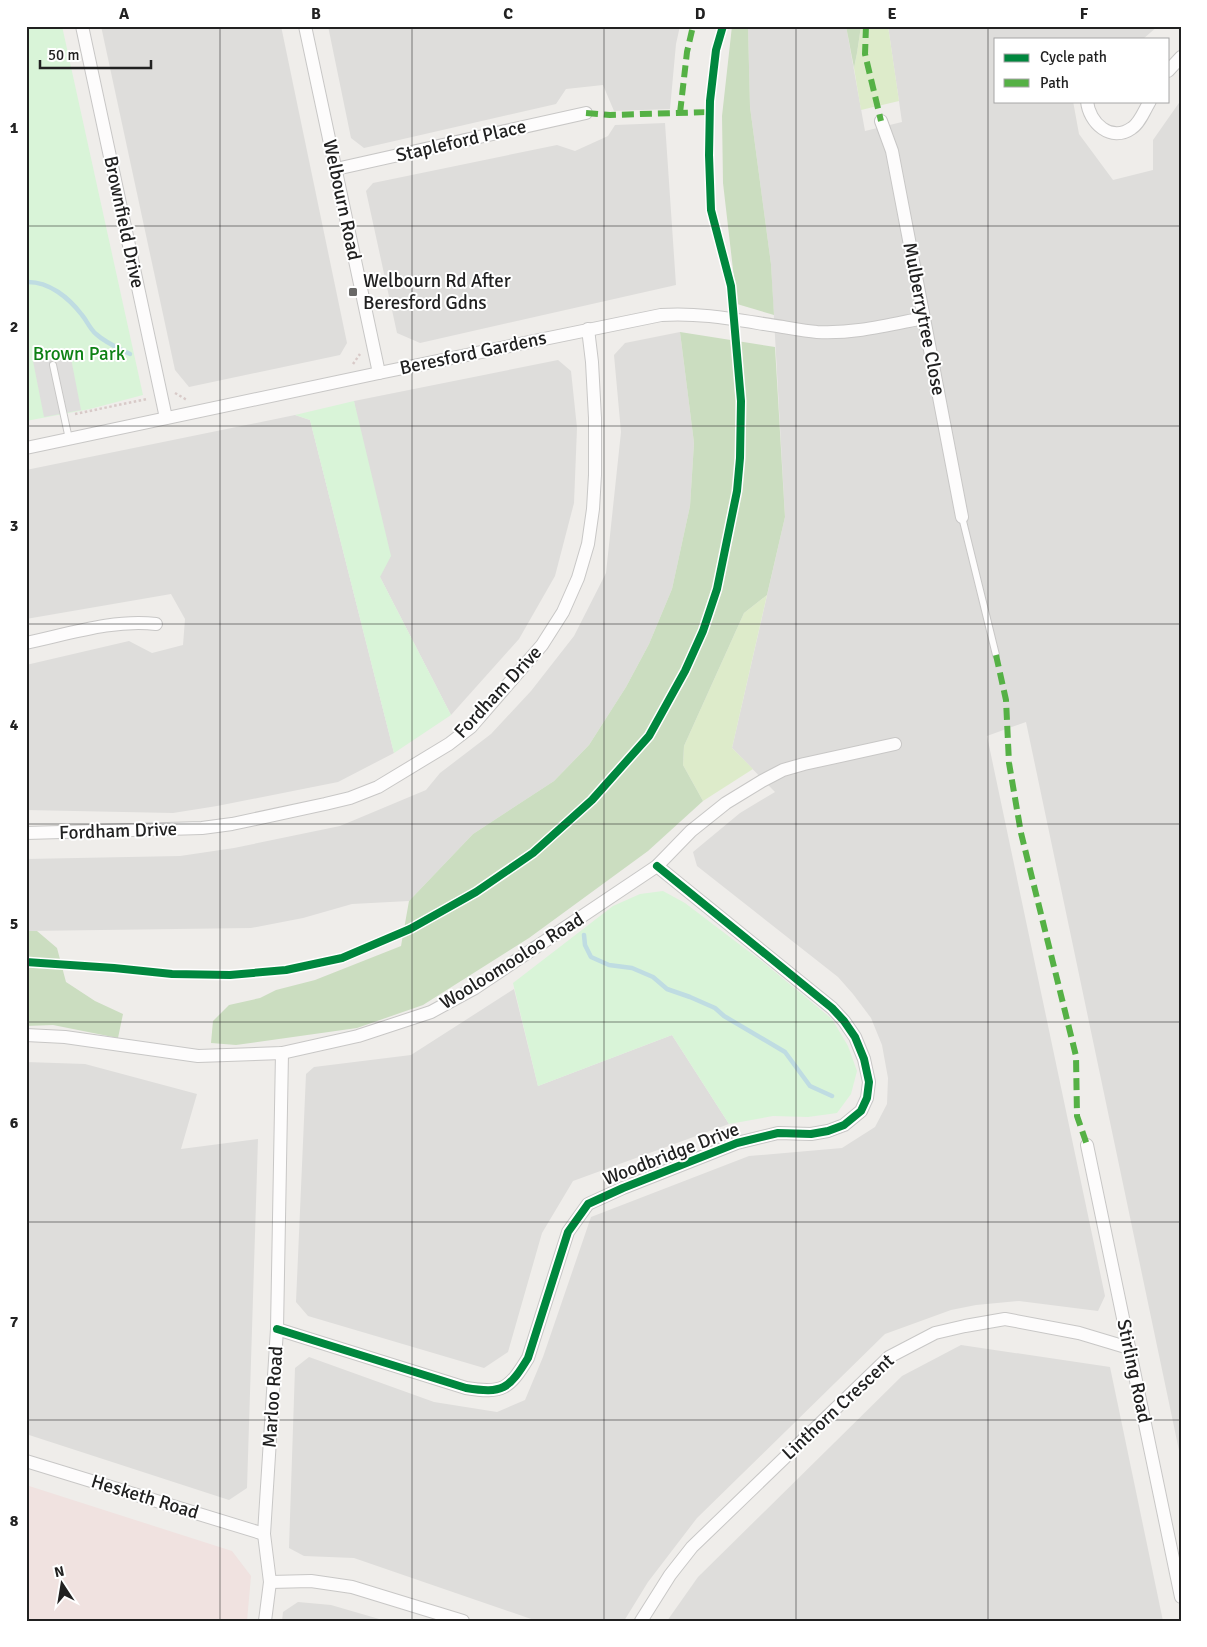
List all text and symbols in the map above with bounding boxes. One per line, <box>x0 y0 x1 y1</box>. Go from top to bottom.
text: A <box>119 4 130 24</box>
text: B <box>311 4 321 24</box>
text: C <box>503 4 513 24</box>
text: D <box>695 4 706 24</box>
text: E <box>887 4 897 24</box>
text: F <box>1080 4 1089 24</box>
scale bar <box>40 38 151 70</box>
legend <box>994 38 1170 102</box>
text: 50 m <box>48 46 79 64</box>
text: Cycle path <box>1040 48 1107 66</box>
text: Path <box>1040 74 1069 92</box>
street label: Stapleford Place <box>393 114 529 168</box>
text: 1 <box>10 118 19 138</box>
street label: Welbourn Road <box>317 137 367 263</box>
street label: Brownfield Drive <box>98 154 150 290</box>
street label: Mulberrytree Close <box>897 240 951 398</box>
place label: Welbourn Rd After Beresford Gdns <box>363 269 511 315</box>
marker: Welbourn Rd After Beresford Gdns <box>347 286 359 298</box>
text: 2 <box>10 317 18 337</box>
street label: Beresford Gardens <box>397 326 549 380</box>
park label: Brown Park <box>33 342 126 366</box>
text: 3 <box>10 516 18 536</box>
street label: Fordham Drive <box>449 641 547 743</box>
text: 4 <box>10 715 19 735</box>
street label: Fordham Drive <box>59 817 177 845</box>
street label: Wooloomooloo Road <box>436 907 588 1015</box>
text: 5 <box>10 914 18 934</box>
text: 6 <box>10 1113 19 1133</box>
street label: Woodbridge Drive <box>599 1117 743 1191</box>
text: 7 <box>10 1312 19 1332</box>
street label: Stirling Road <box>1111 1317 1157 1425</box>
street label: Marloo Road <box>257 1345 289 1449</box>
street label: Linthorn Crescent <box>777 1349 899 1465</box>
street label: Hesketh Road <box>88 1469 202 1525</box>
text: 8 <box>10 1511 19 1531</box>
north arrow <box>38 1560 88 1610</box>
text: N <box>53 1562 66 1581</box>

